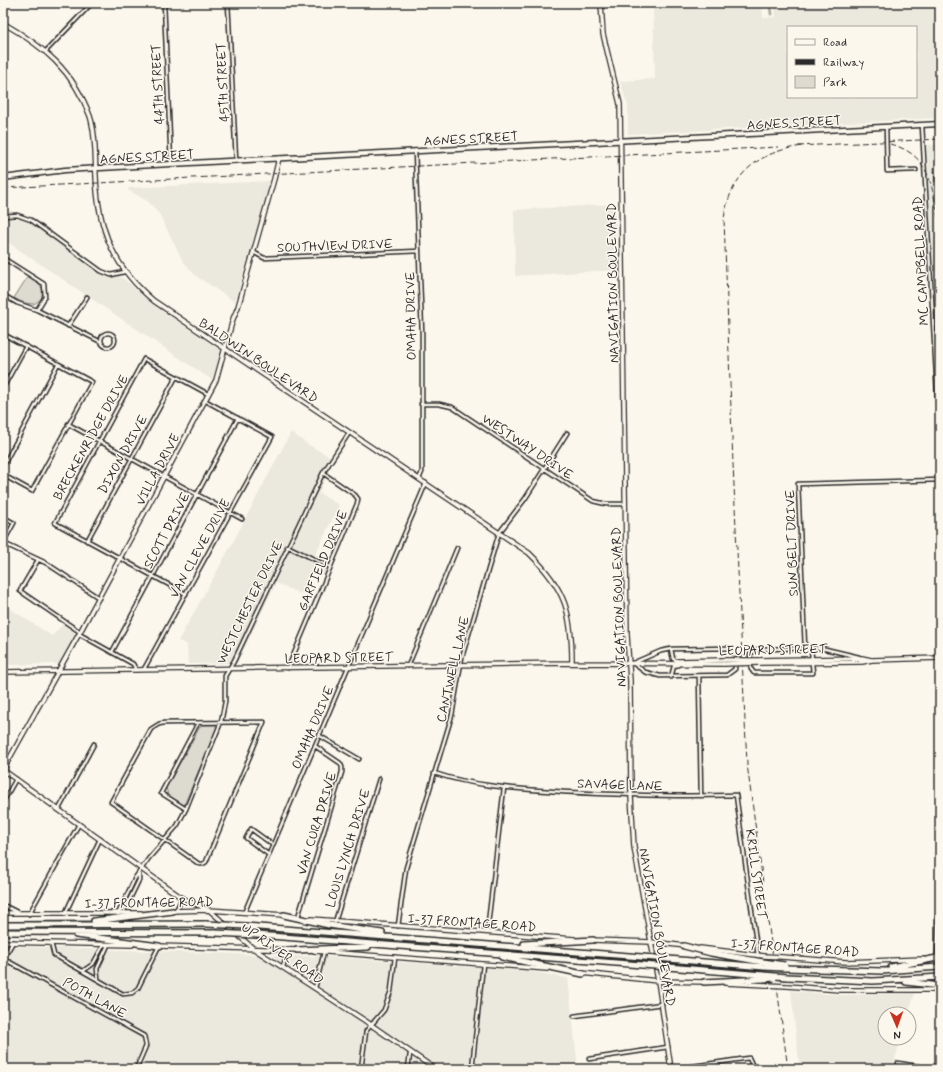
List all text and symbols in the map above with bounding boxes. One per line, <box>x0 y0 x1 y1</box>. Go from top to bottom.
legend <box>787 26 917 98</box>
text: Road <box>823 35 847 51</box>
street label: 45TH STREET <box>213 42 234 122</box>
street label: 44TH STREET <box>148 43 169 125</box>
text: Railway <box>823 55 865 71</box>
text: Park <box>823 75 847 91</box>
street label: AGNES STREET <box>746 113 842 134</box>
street label: AGNES STREET <box>423 129 519 150</box>
street label: AGNES STREET <box>99 147 195 168</box>
street label: MC CAMPBELL ROAD <box>910 196 933 326</box>
street label: NAVIGATION BOULEVARD <box>604 203 623 363</box>
street label: SOUTHVIEW DRIVE <box>277 236 393 257</box>
street label: OMAHA DRIVE <box>402 271 421 361</box>
street label: BALDWIN BOULEVARD <box>195 315 321 408</box>
street label: BRECKENRIDGE DRIVE <box>50 372 133 503</box>
street label: WESTWAY DRIVE <box>478 410 576 484</box>
street label: DIXON DRIVE <box>95 412 152 497</box>
street label: VILLA DRIVE <box>132 431 185 509</box>
street label: SUN BELT DRIVE <box>782 489 803 597</box>
street label: SCOTT DRIVE <box>140 490 195 572</box>
street label: VAN CLEVE DRIVE <box>166 496 235 601</box>
street label: GARFIELD DRIVE <box>294 508 352 614</box>
street label: NAVIGATION BOULEVARD <box>608 527 631 687</box>
street label: WESTCHESTER DRIVE <box>213 538 288 667</box>
street label: CANTWELL LANE <box>433 615 474 724</box>
street label: LEOPARD STREET <box>719 641 829 660</box>
street label: LEOPARD STREET <box>285 649 395 668</box>
street label: OMAHA DRIVE <box>288 683 339 772</box>
street label: VAN CURA DRIVE <box>294 770 341 877</box>
street label: SAVAGE LANE <box>577 776 663 795</box>
street label: LOUIS LYNCH DRIVE <box>322 787 375 910</box>
street label: KRILL STREET <box>741 828 770 922</box>
street label: NAVIGATION BOULEVARD <box>634 847 679 1008</box>
street label: I-37 FRONTAGE ROAD <box>85 894 214 913</box>
street label: I-37 FRONTAGE ROAD <box>407 911 537 936</box>
street label: UP RIVER ROAD <box>238 920 327 989</box>
street label: I-37 FRONTAGE ROAD <box>730 936 860 961</box>
street label: POTH LANE <box>60 974 129 1023</box>
north arrow <box>877 1006 917 1046</box>
text: N <box>893 1028 901 1042</box>

